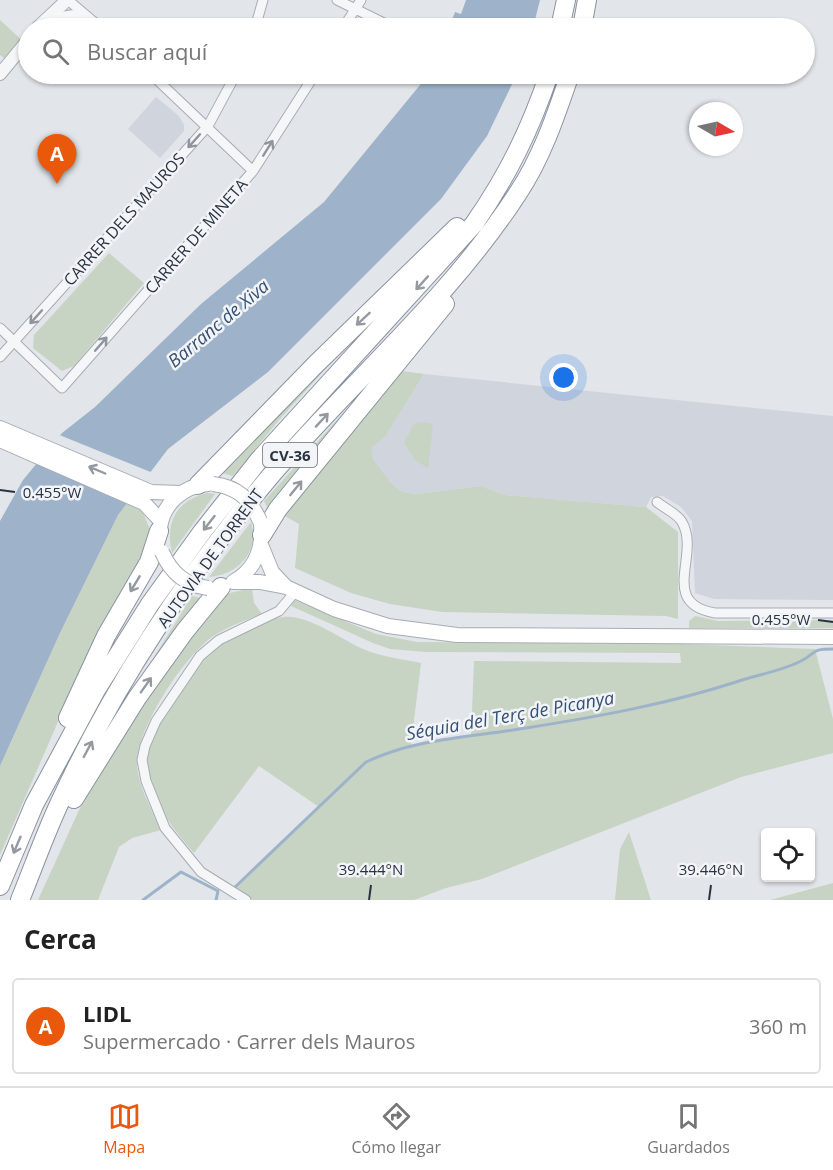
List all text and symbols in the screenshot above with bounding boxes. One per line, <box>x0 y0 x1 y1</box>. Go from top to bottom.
search box <box>18 18 815 84</box>
icon: search <box>39 35 72 68</box>
text: Buscar aquí <box>87 36 207 66</box>
north arrow <box>689 102 743 156</box>
one-way arrow <box>187 133 201 148</box>
pin: A <box>38 134 76 184</box>
one-way arrow <box>262 140 274 157</box>
street label: CARRER DELS MAUROS <box>58 148 190 290</box>
street label: CARRER DE MINETA <box>140 173 253 298</box>
water label: Barranc de Xiva <box>162 274 274 372</box>
one-way arrow <box>415 275 429 290</box>
one-way arrow <box>29 309 43 324</box>
one-way arrow <box>356 312 371 326</box>
one-way arrow <box>94 337 108 352</box>
your location <box>549 363 578 392</box>
one-way arrow <box>315 413 330 428</box>
road number: CV-36 <box>263 443 317 467</box>
one-way arrow <box>88 463 106 475</box>
one-way arrow <box>290 480 303 496</box>
text: 0.455°W <box>23 482 81 502</box>
street label: AUTOVIA DE TORRENT <box>152 484 268 632</box>
one-way arrow <box>203 515 216 531</box>
one-way arrow <box>129 575 141 592</box>
text: 0.455°W <box>752 609 810 629</box>
one-way arrow <box>140 677 152 693</box>
water label: Séquia del Terç de Picanya <box>404 685 616 745</box>
one-way arrow <box>83 740 94 758</box>
map controls <box>761 828 815 882</box>
button: locate <box>761 828 815 882</box>
one-way arrow <box>11 836 22 854</box>
text: 39.444°N <box>339 859 403 879</box>
text: 39.446°N <box>679 859 743 879</box>
text: Cerca <box>24 921 97 957</box>
text: LIDL <box>83 998 131 1028</box>
text: A <box>39 1013 52 1040</box>
text: 360 m <box>749 1013 807 1040</box>
text: Supermercado · Carrer dels Mauros <box>83 1028 415 1055</box>
tab: Mapa <box>103 1100 145 1158</box>
tab: Cómo llegar <box>351 1100 441 1158</box>
tab: Guardados <box>647 1100 730 1158</box>

